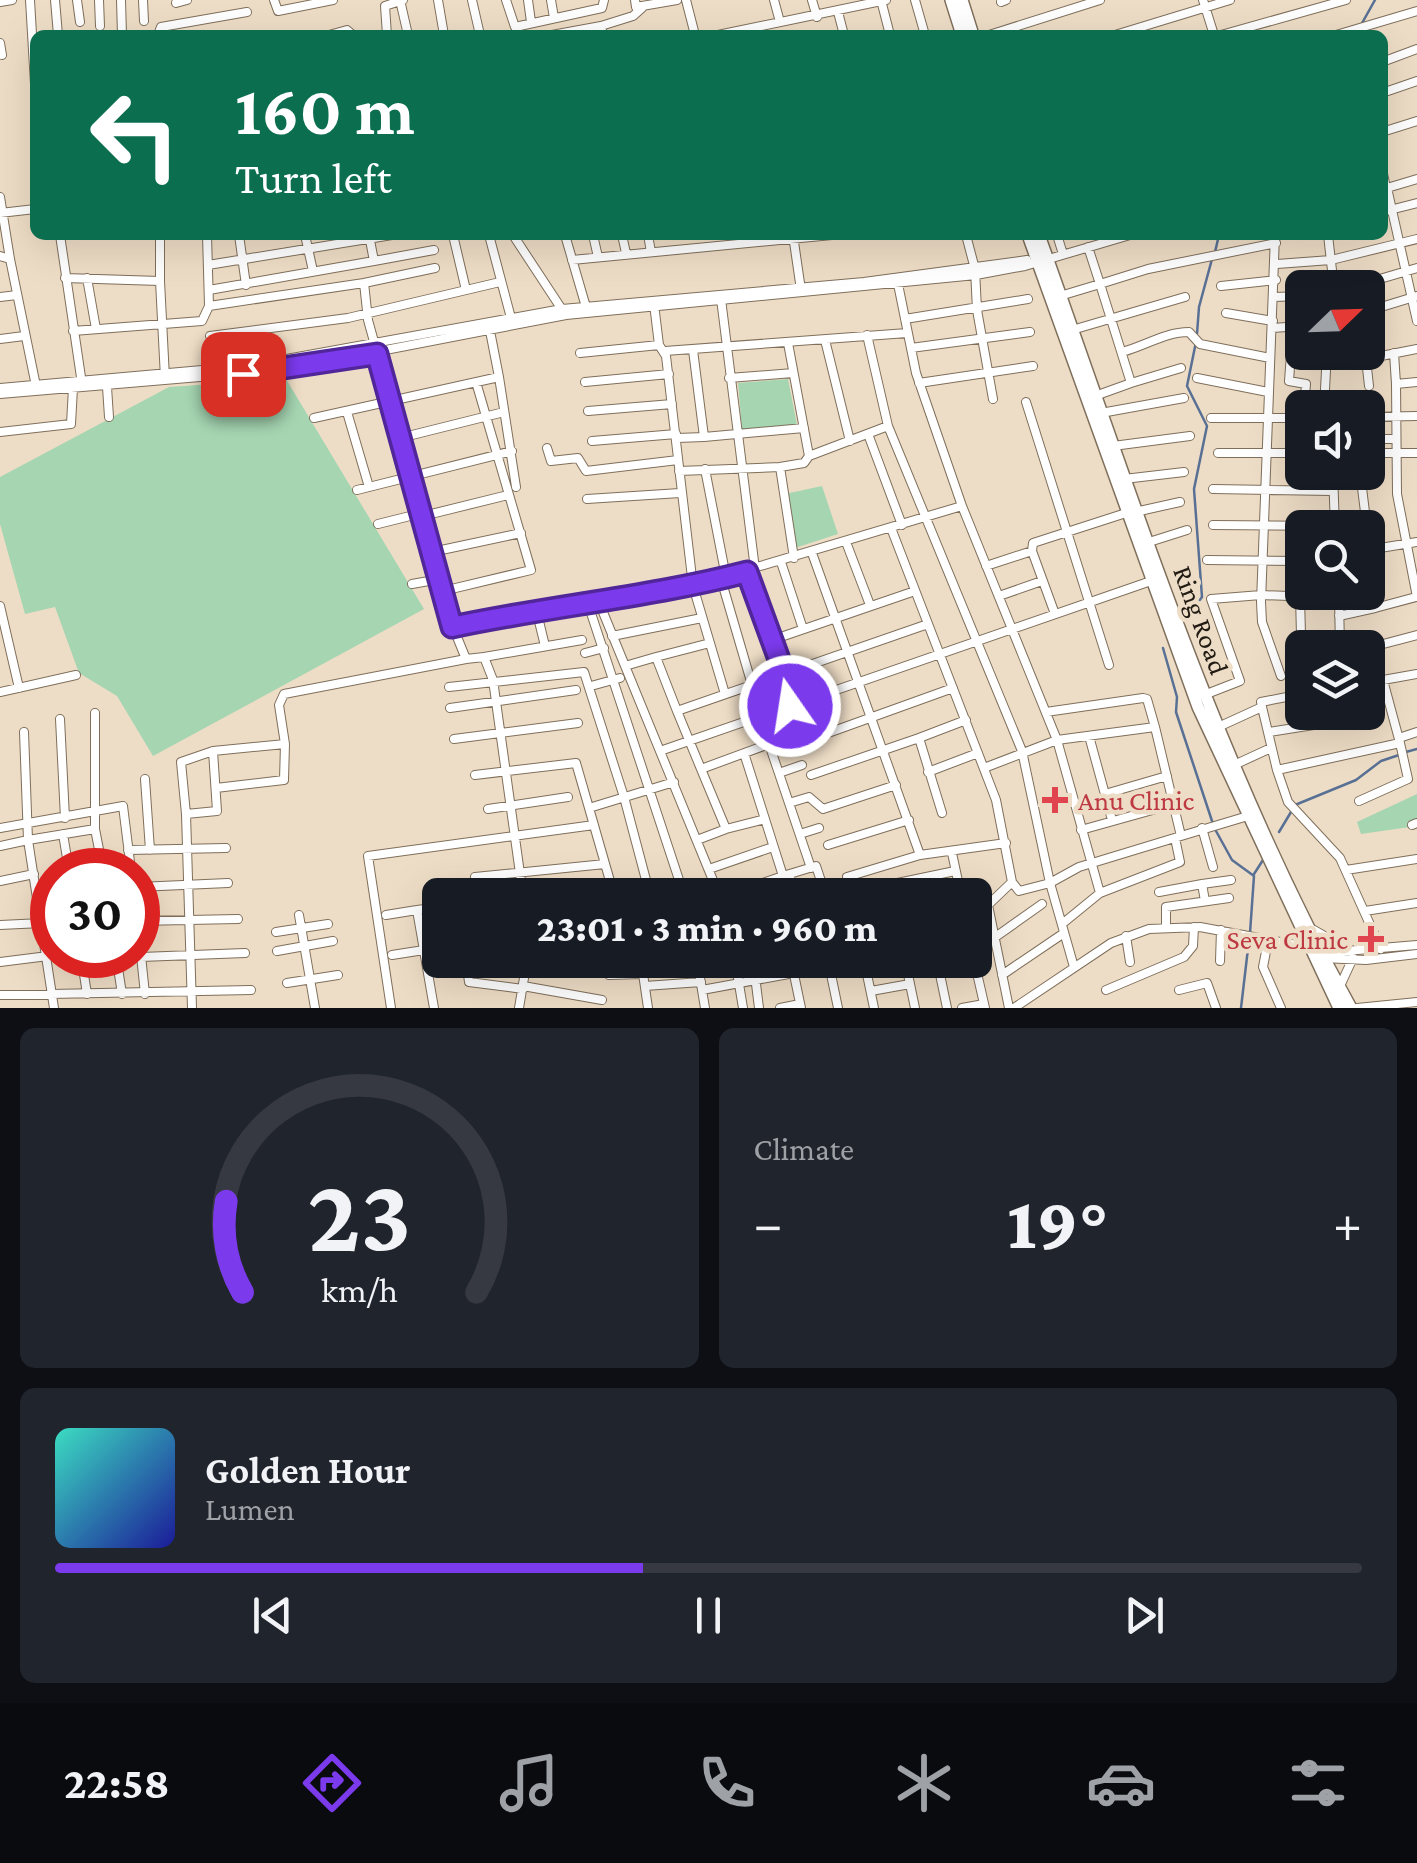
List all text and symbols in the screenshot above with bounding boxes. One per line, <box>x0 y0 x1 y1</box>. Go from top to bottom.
icon: left <box>70 70 200 200</box>
text: 160 m <box>235 71 415 149</box>
text: Turn left <box>235 153 392 203</box>
north arrow <box>1285 270 1385 370</box>
map controls <box>1285 270 1385 730</box>
pin <box>201 332 286 417</box>
icon: arrive <box>216 347 271 402</box>
button: sound <box>1285 390 1385 490</box>
button: search <box>1285 510 1385 610</box>
street label: Ring Road <box>1167 561 1235 679</box>
button: layers <box>1285 630 1385 730</box>
position arrow <box>738 654 842 758</box>
place label: Anu Clinic <box>1078 785 1195 816</box>
marker: Anu Clinic <box>1042 787 1068 813</box>
speed limit sign: 30 <box>30 848 160 978</box>
text: 23:01 · 3 min · 960 m <box>537 907 877 949</box>
place label: Seva Clinic <box>1227 924 1348 955</box>
marker: Seva Clinic <box>1358 926 1384 952</box>
text: Climate <box>754 1131 854 1167</box>
text: 23 <box>307 1157 411 1272</box>
text: 19° <box>1007 1181 1109 1264</box>
text: − <box>754 1193 783 1254</box>
text: + <box>1333 1193 1362 1254</box>
text: km/h <box>321 1270 398 1310</box>
text: Golden Hour <box>205 1449 411 1491</box>
text: Lumen <box>205 1491 295 1527</box>
icon: previous <box>245 1588 300 1643</box>
icon: pause <box>681 1588 736 1643</box>
icon: next <box>1117 1588 1172 1643</box>
icon: directions <box>297 1748 367 1818</box>
icon: music <box>494 1748 564 1818</box>
icon: phone <box>692 1748 762 1818</box>
icon: climate <box>889 1748 959 1818</box>
icon: car <box>1086 1748 1156 1818</box>
icon: filters <box>1283 1748 1353 1818</box>
text: 22:58 <box>64 1758 170 1808</box>

